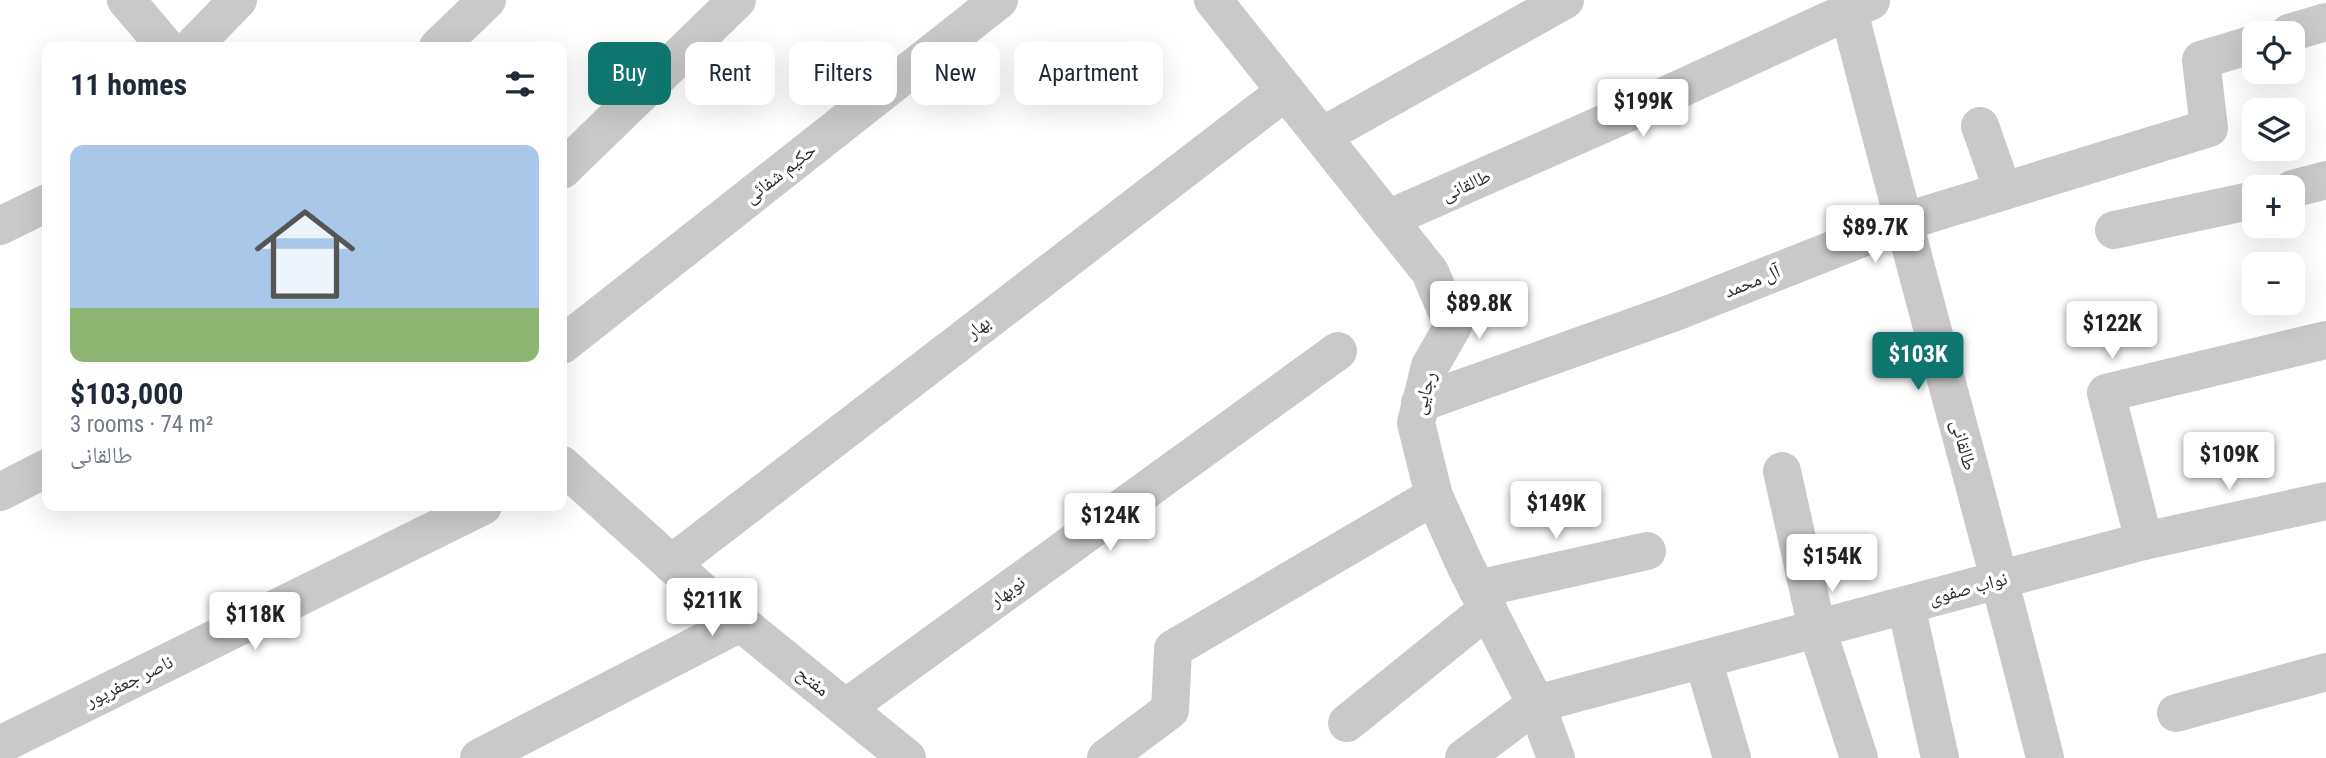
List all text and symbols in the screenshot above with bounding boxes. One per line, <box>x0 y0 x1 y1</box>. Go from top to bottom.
map controls <box>2242 21 2305 315</box>
button: locate <box>2242 21 2305 84</box>
chip: Buy <box>588 42 671 105</box>
chip: Rent <box>685 42 775 105</box>
chip: Filters <box>789 42 897 105</box>
chip: New <box>911 42 1000 105</box>
chip: Apartment <box>1014 42 1163 105</box>
icon: filters <box>501 65 539 103</box>
text: 11 homes <box>70 67 187 102</box>
pin: $199K <box>1594 80 1692 139</box>
text: $199K <box>1613 88 1673 115</box>
button: layers <box>2242 98 2305 161</box>
street label: حکیم شفائی <box>739 138 821 209</box>
street label: طالقانی <box>1438 164 1494 206</box>
button: + <box>2242 175 2305 238</box>
icon: home <box>242 191 368 317</box>
pin: $89.7K <box>1818 205 1932 265</box>
text: $89.7K <box>1842 214 1908 241</box>
button: − <box>2242 252 2305 315</box>
street label: آل محمد <box>1721 259 1784 303</box>
pin: $89.8K <box>1422 282 1536 341</box>
text: $89.8K <box>1446 290 1512 317</box>
pin: $122K <box>2063 302 2161 361</box>
street label: بهار <box>960 310 995 344</box>
text: $122K <box>2082 310 2142 337</box>
pin: $103K <box>1869 332 1967 392</box>
text: $103K <box>1888 341 1948 368</box>
street label: رجایی <box>1407 369 1441 417</box>
text: $103,000 <box>70 376 183 411</box>
text: 3 rooms · 74 m² <box>70 411 213 438</box>
street label: طالقانی <box>1946 417 1982 473</box>
pin: $109K <box>2180 433 2278 492</box>
text: $109K <box>2199 441 2259 468</box>
text: طالقانی <box>70 442 133 469</box>
pin: $149K <box>1507 482 1605 541</box>
text: $149K <box>1526 490 1586 517</box>
pin: $124K <box>1061 494 1159 553</box>
text: $124K <box>1080 502 1140 529</box>
pin: $154K <box>1783 534 1881 594</box>
text: $154K <box>1802 543 1862 570</box>
street label: نواب صفوی <box>1926 566 2010 610</box>
street label: نوبهار <box>984 570 1029 612</box>
pin: $211K <box>663 578 761 638</box>
text: $211K <box>682 587 742 614</box>
pin: $118K <box>206 592 304 652</box>
text: $118K <box>225 601 285 628</box>
street label: ناصر جعفرپور <box>80 650 177 713</box>
street label: مفتح <box>791 661 834 702</box>

